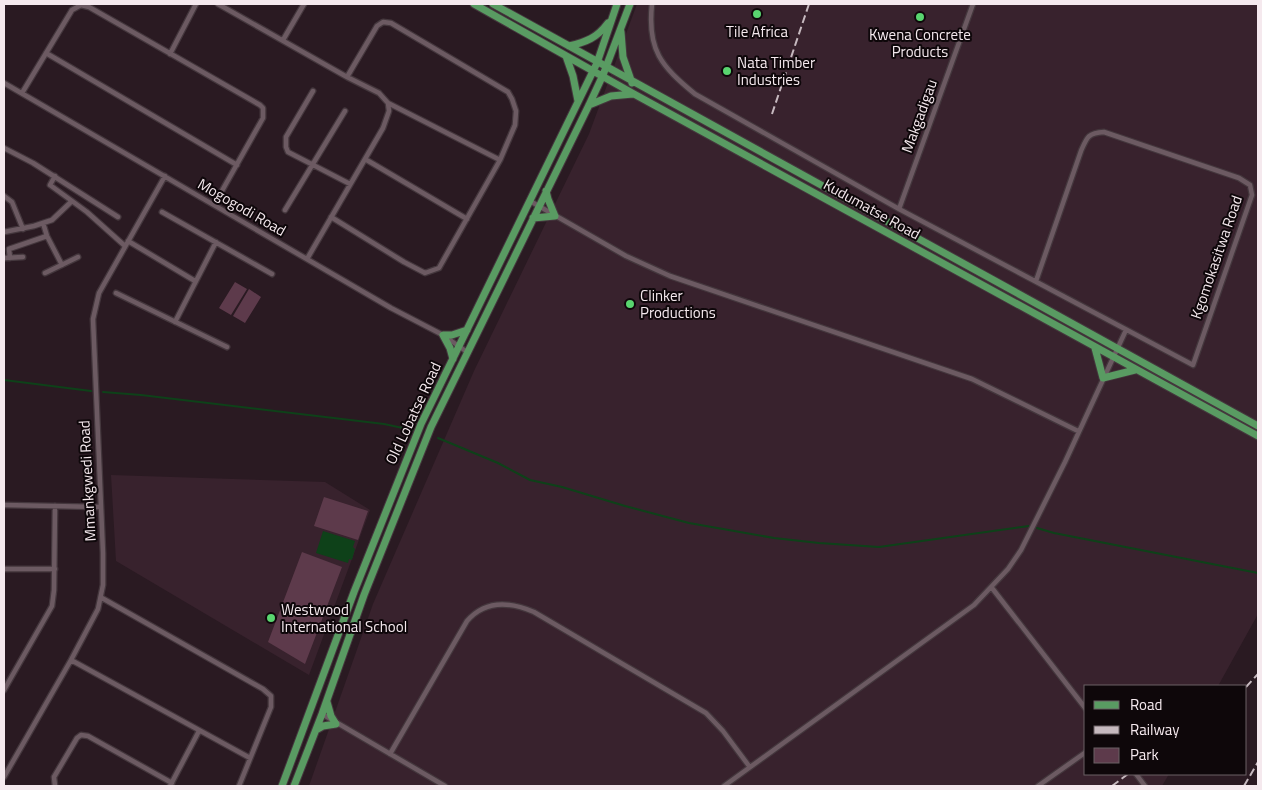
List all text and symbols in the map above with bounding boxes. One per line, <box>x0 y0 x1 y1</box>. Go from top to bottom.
marker: Tile Africa <box>751 8 763 20</box>
marker: Kwena Concrete Products <box>914 11 926 23</box>
place label: Tile Africa <box>726 20 788 43</box>
place label: Kwena Concrete Products <box>869 23 971 63</box>
place label: Nata Timber Industries <box>737 51 815 91</box>
marker: Nata Timber Industries <box>721 65 733 77</box>
street label: Makgadigau <box>895 76 943 156</box>
street label: Mogogodi Road <box>194 172 290 242</box>
street label: Kudumatse Road <box>819 173 925 245</box>
street label: Kgomokasitwa Road <box>1184 192 1248 322</box>
place label: Clinker Productions <box>640 284 716 324</box>
marker: Clinker Productions <box>624 298 636 310</box>
street label: Old Lobatse Road <box>379 358 447 468</box>
street label: Mmankgwedi Road <box>72 420 102 542</box>
place label: Westwood International School <box>281 598 407 638</box>
marker: Westwood International School <box>265 612 277 624</box>
legend <box>1084 685 1247 775</box>
text: Road <box>1130 693 1162 716</box>
text: Railway <box>1130 718 1180 741</box>
text: Park <box>1130 743 1159 766</box>

